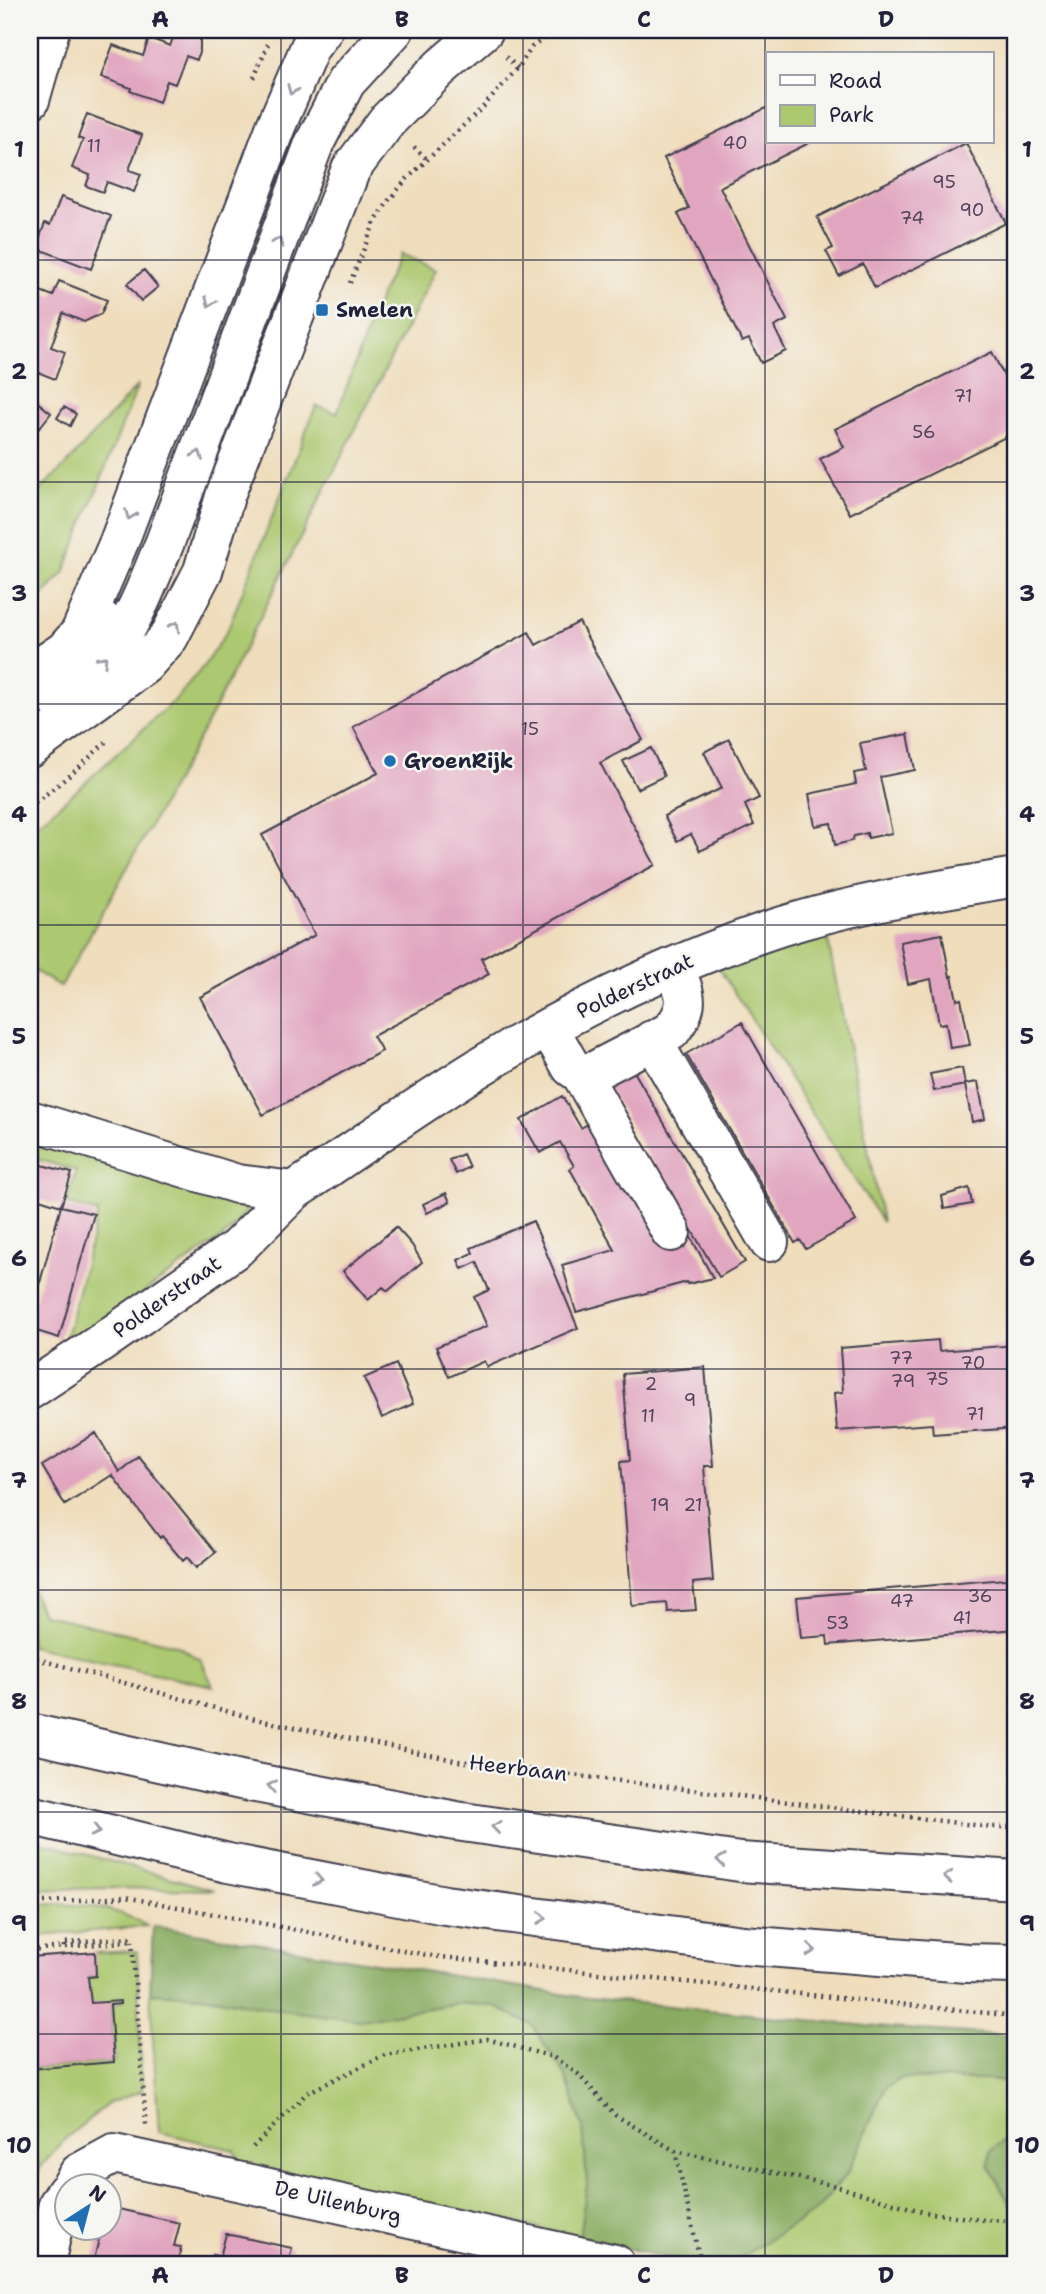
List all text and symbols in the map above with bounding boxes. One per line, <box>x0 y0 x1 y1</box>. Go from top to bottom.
text: A <box>151 4 169 34</box>
text: B <box>395 4 409 34</box>
text: C <box>637 4 651 34</box>
text: D <box>878 4 894 34</box>
legend <box>766 52 993 144</box>
text: Road <box>829 67 882 95</box>
one-way arrow <box>286 82 300 95</box>
text: Park <box>829 101 874 129</box>
house number: 40 <box>722 131 748 155</box>
text: 1 <box>14 134 24 164</box>
house number: 11 <box>87 134 101 158</box>
text: 1 <box>1022 134 1032 164</box>
house number: 95 <box>932 170 956 194</box>
house number: 90 <box>960 198 984 222</box>
house number: 74 <box>900 206 924 230</box>
one-way arrow <box>269 236 283 248</box>
one-way arrow <box>204 295 218 307</box>
place label: Smelen <box>336 296 413 324</box>
marker: Smelen <box>314 302 330 318</box>
text: 2 <box>11 356 27 386</box>
text: 2 <box>1019 356 1035 386</box>
house number: 71 <box>953 384 973 408</box>
house number: 56 <box>912 420 936 444</box>
one-way arrow <box>190 449 204 461</box>
one-way arrow <box>124 508 138 520</box>
text: 3 <box>11 578 27 608</box>
text: 3 <box>1019 578 1035 608</box>
one-way arrow <box>167 621 180 634</box>
one-way arrow <box>94 655 107 668</box>
house number: 15 <box>521 717 539 741</box>
place label: GroenRijk <box>404 747 514 775</box>
marker: GroenRijk <box>382 753 398 769</box>
text: 4 <box>11 799 27 829</box>
text: 4 <box>1019 799 1035 829</box>
street label: Polderstraat <box>572 947 698 1025</box>
text: 5 <box>12 1021 26 1051</box>
text: 5 <box>1020 1021 1034 1051</box>
text: 6 <box>11 1243 27 1273</box>
text: 6 <box>1019 1243 1035 1273</box>
street label: Polderstraat <box>107 1249 227 1345</box>
house number: 77 <box>889 1346 913 1370</box>
house number: 70 <box>961 1351 985 1375</box>
house number: 75 <box>926 1367 948 1391</box>
house number: 79 <box>891 1369 915 1393</box>
house number: 2 <box>645 1372 657 1396</box>
house number: 9 <box>684 1388 696 1412</box>
house number: 71 <box>965 1402 985 1426</box>
house number: 11 <box>641 1404 655 1428</box>
text: 7 <box>11 1465 27 1495</box>
text: 7 <box>1019 1465 1035 1495</box>
house number: 19 <box>650 1493 670 1517</box>
house number: 21 <box>683 1493 703 1517</box>
house number: 36 <box>968 1584 992 1608</box>
house number: 47 <box>890 1589 914 1613</box>
house number: 41 <box>952 1606 972 1630</box>
house number: 53 <box>827 1611 849 1635</box>
text: 8 <box>11 1686 27 1716</box>
text: 8 <box>1019 1686 1035 1716</box>
street label: Heerbaan <box>467 1748 569 1788</box>
one-way arrow <box>266 1780 278 1795</box>
one-way arrow <box>490 1820 502 1835</box>
one-way arrow <box>90 1823 102 1837</box>
one-way arrow <box>715 1852 727 1867</box>
one-way arrow <box>942 1870 953 1885</box>
one-way arrow <box>312 1872 324 1887</box>
text: 9 <box>11 1908 27 1938</box>
text: 9 <box>1019 1908 1035 1938</box>
one-way arrow <box>536 1910 548 1925</box>
one-way arrow <box>805 1942 816 1957</box>
text: 10 <box>6 2130 32 2160</box>
text: 10 <box>1014 2130 1040 2160</box>
north arrow <box>52 2172 122 2242</box>
street label: De Uilenburg <box>272 2174 404 2230</box>
text: N <box>84 2179 111 2208</box>
text: A <box>151 2260 169 2290</box>
text: B <box>395 2260 409 2290</box>
text: C <box>637 2260 651 2290</box>
text: D <box>878 2260 894 2290</box>

